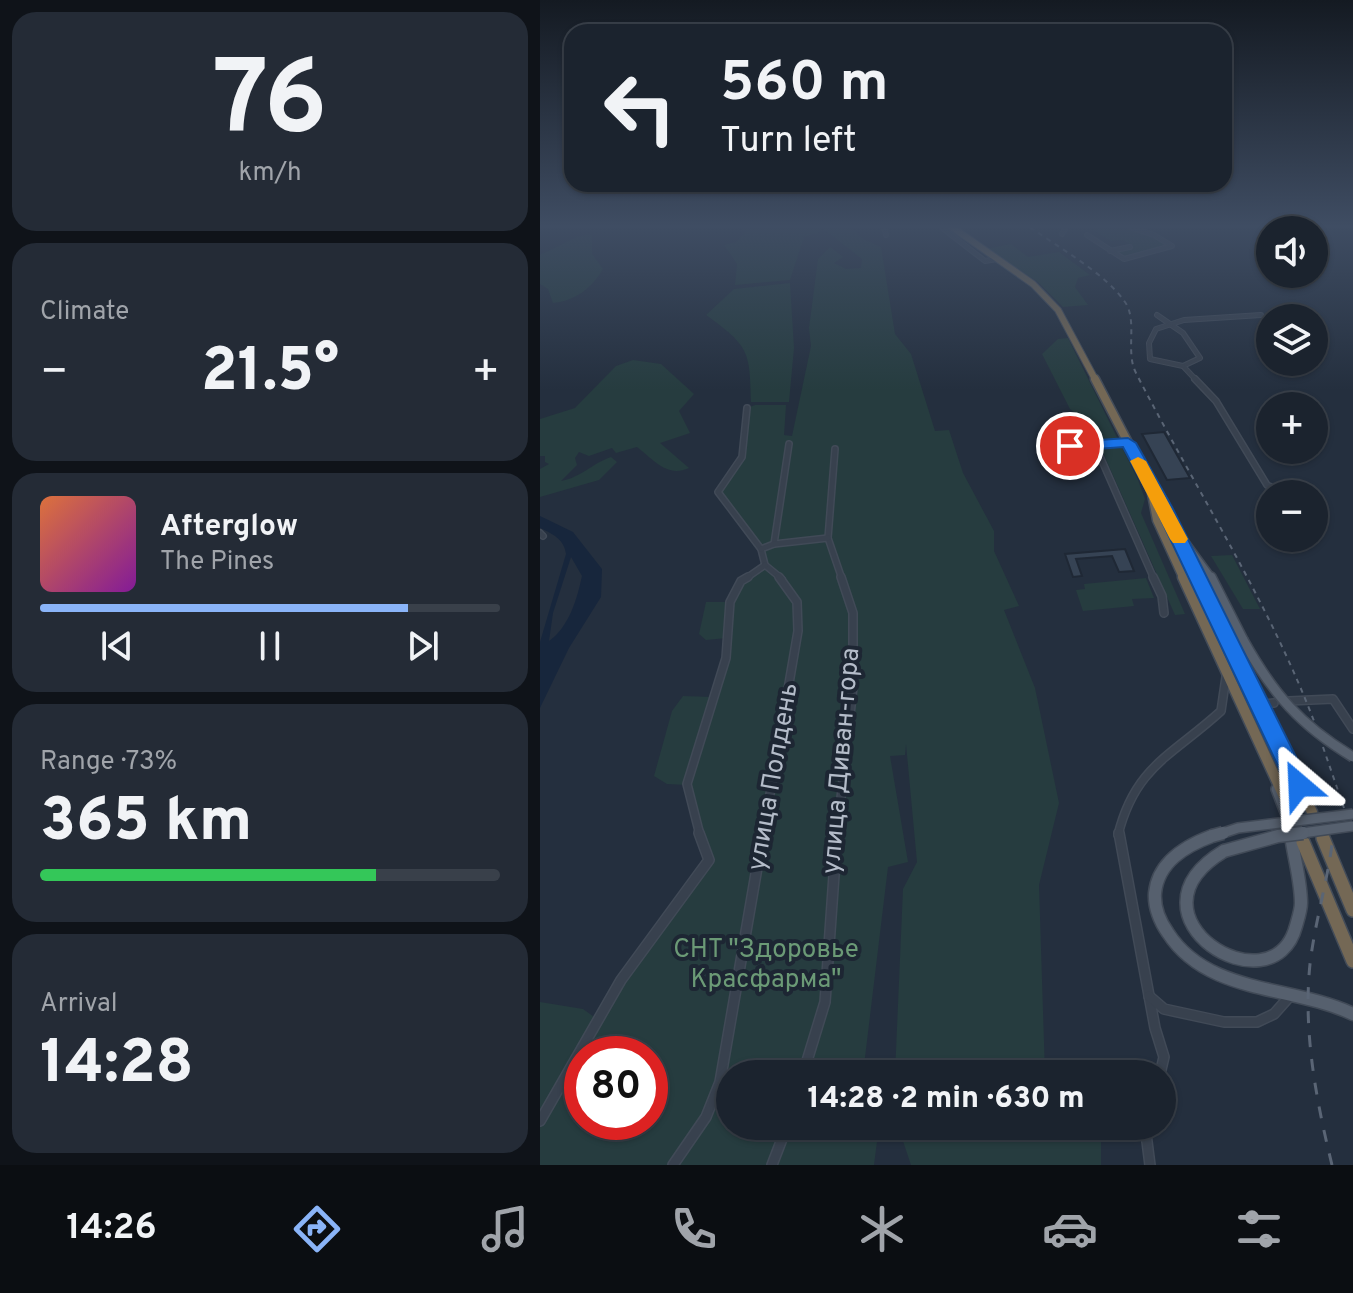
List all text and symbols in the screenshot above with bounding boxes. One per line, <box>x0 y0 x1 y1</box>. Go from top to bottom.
text: 76 <box>213 39 327 171</box>
text: 560 m <box>720 50 889 120</box>
icon: left <box>588 56 692 160</box>
text: Turn left <box>720 119 857 165</box>
text: km/h <box>238 157 302 190</box>
map controls <box>1256 216 1328 552</box>
button: sound <box>1256 216 1328 288</box>
text: Climate <box>40 296 129 329</box>
button: layers <box>1256 304 1328 376</box>
text: 21.5° <box>201 336 339 412</box>
text: − <box>40 346 68 402</box>
text: + <box>472 346 500 402</box>
button: + <box>1256 392 1328 464</box>
pin <box>1036 412 1104 480</box>
icon: arrive <box>1048 424 1092 468</box>
button: − <box>1256 480 1328 552</box>
text: Afterglow <box>160 509 298 546</box>
text: The Pines <box>160 546 274 579</box>
icon: previous <box>95 624 139 668</box>
icon: pause <box>248 624 292 668</box>
icon: next <box>401 624 445 668</box>
street label: улица Диван-гора <box>816 646 868 876</box>
street label: улица Полдень <box>741 681 807 873</box>
position arrow <box>1257 743 1341 827</box>
text: Range · 73% <box>40 746 177 779</box>
text: 365 km <box>40 786 252 862</box>
park label: СНТ "Здоровье Красфарма" <box>673 934 859 997</box>
text: Arrival <box>40 988 118 1021</box>
text: 14:28 <box>40 1028 194 1104</box>
speed limit sign: 80 <box>564 1036 668 1140</box>
text: 14:28 · 2 min · 630 m <box>808 1081 1085 1118</box>
icon: directions <box>289 1201 345 1257</box>
icon: music <box>477 1201 533 1257</box>
icon: phone <box>666 1201 722 1257</box>
icon: climate <box>854 1201 910 1257</box>
icon: car <box>1042 1201 1098 1257</box>
icon: filters <box>1231 1201 1287 1257</box>
text: 14:26 <box>66 1206 157 1252</box>

